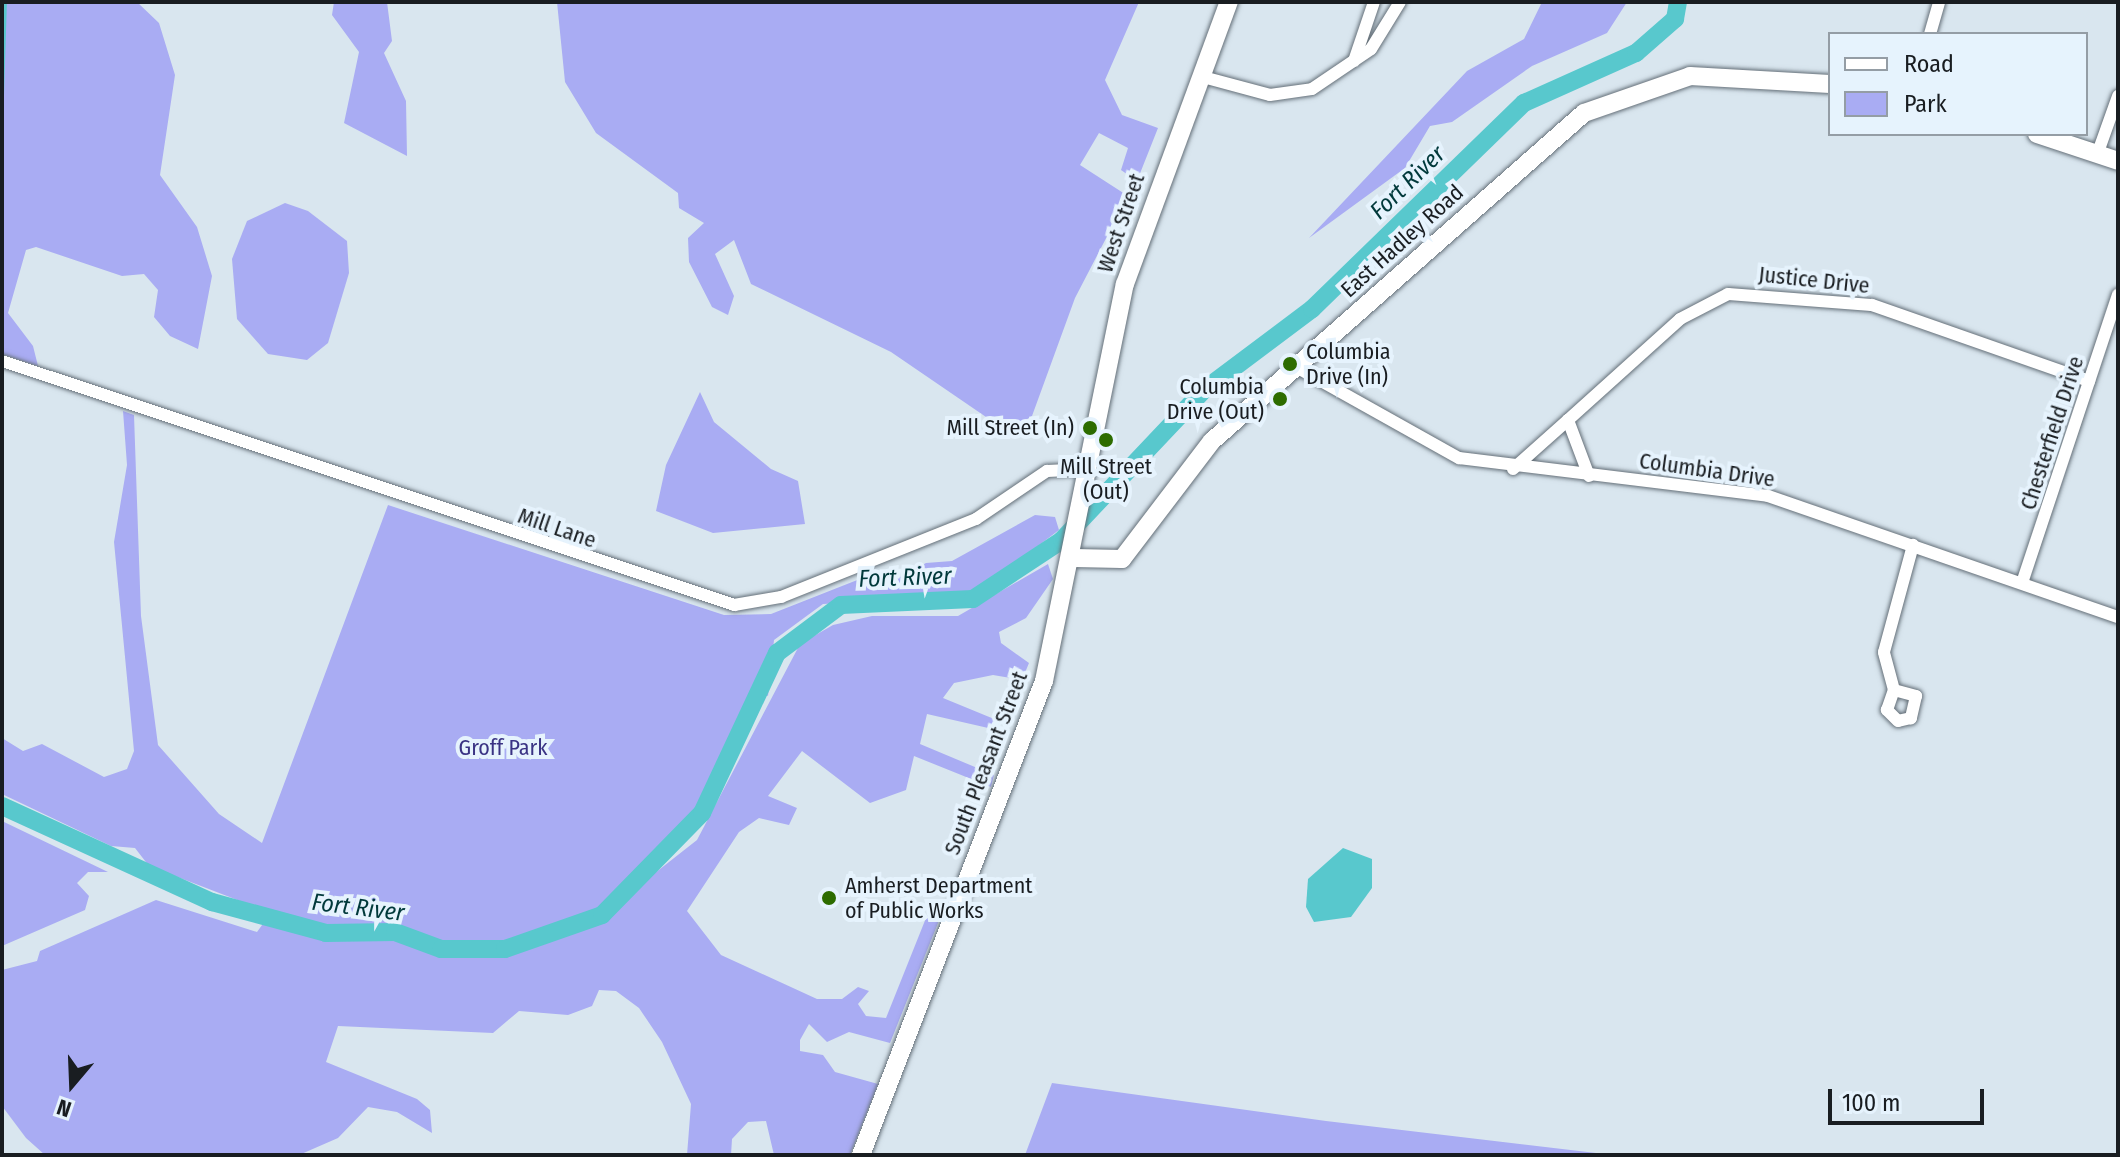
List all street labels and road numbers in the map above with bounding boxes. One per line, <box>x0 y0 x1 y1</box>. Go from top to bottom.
street label: West Street <box>1092 170 1150 276</box>
street label: East Hadley Road <box>1335 179 1469 303</box>
street label: Justice Drive <box>1757 261 1871 299</box>
street label: Chesterfield Drive <box>2015 353 2089 513</box>
street label: Columbia Drive <box>1638 447 1776 493</box>
street label: Mill Lane <box>515 502 599 554</box>
street label: South Pleasant Street <box>939 668 1033 858</box>

